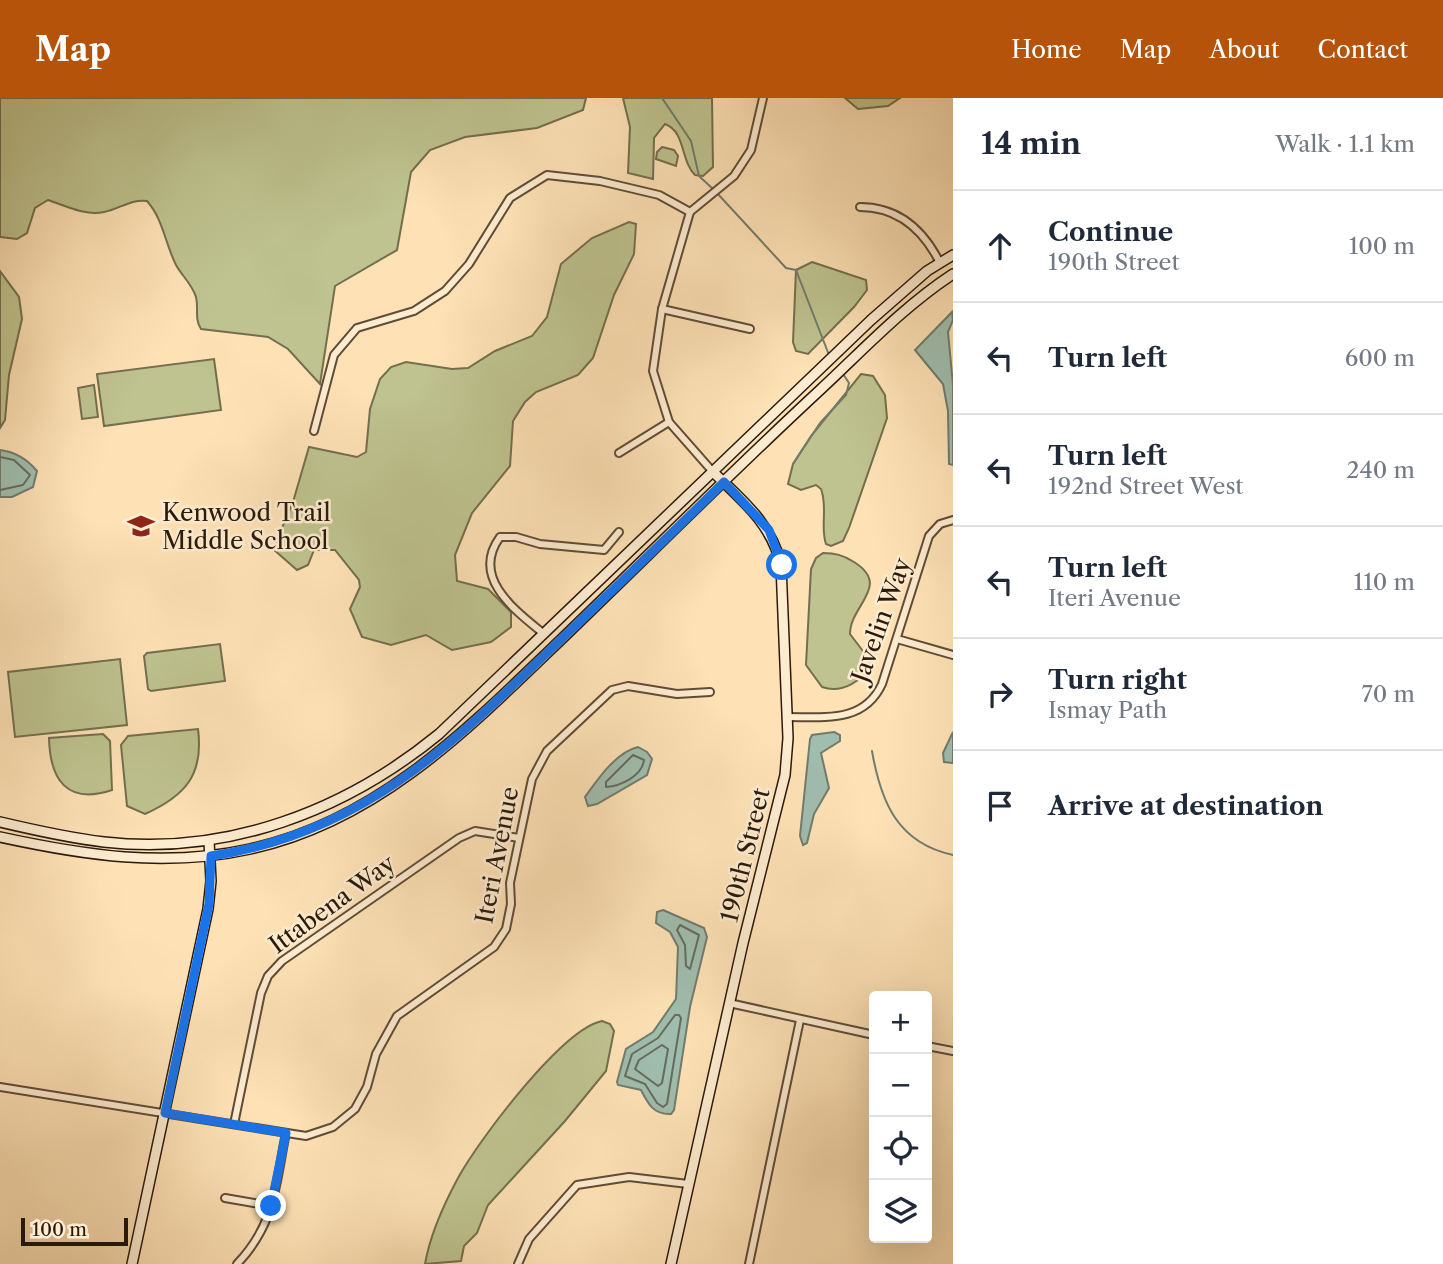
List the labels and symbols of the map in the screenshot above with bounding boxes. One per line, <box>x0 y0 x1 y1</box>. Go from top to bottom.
place label: Kenwood Trail Middle School <box>162 498 331 555</box>
school or university icon: Kenwood Trail Middle School <box>126 511 156 541</box>
route start <box>766 549 797 580</box>
street label: Javelin Way <box>844 553 917 690</box>
street label: Iteri Avenue <box>470 784 524 926</box>
street label: 190th Street <box>714 784 776 925</box>
street label: Ittabena Way <box>263 848 401 959</box>
route end <box>255 1190 286 1221</box>
scale bar <box>21 1215 128 1247</box>

